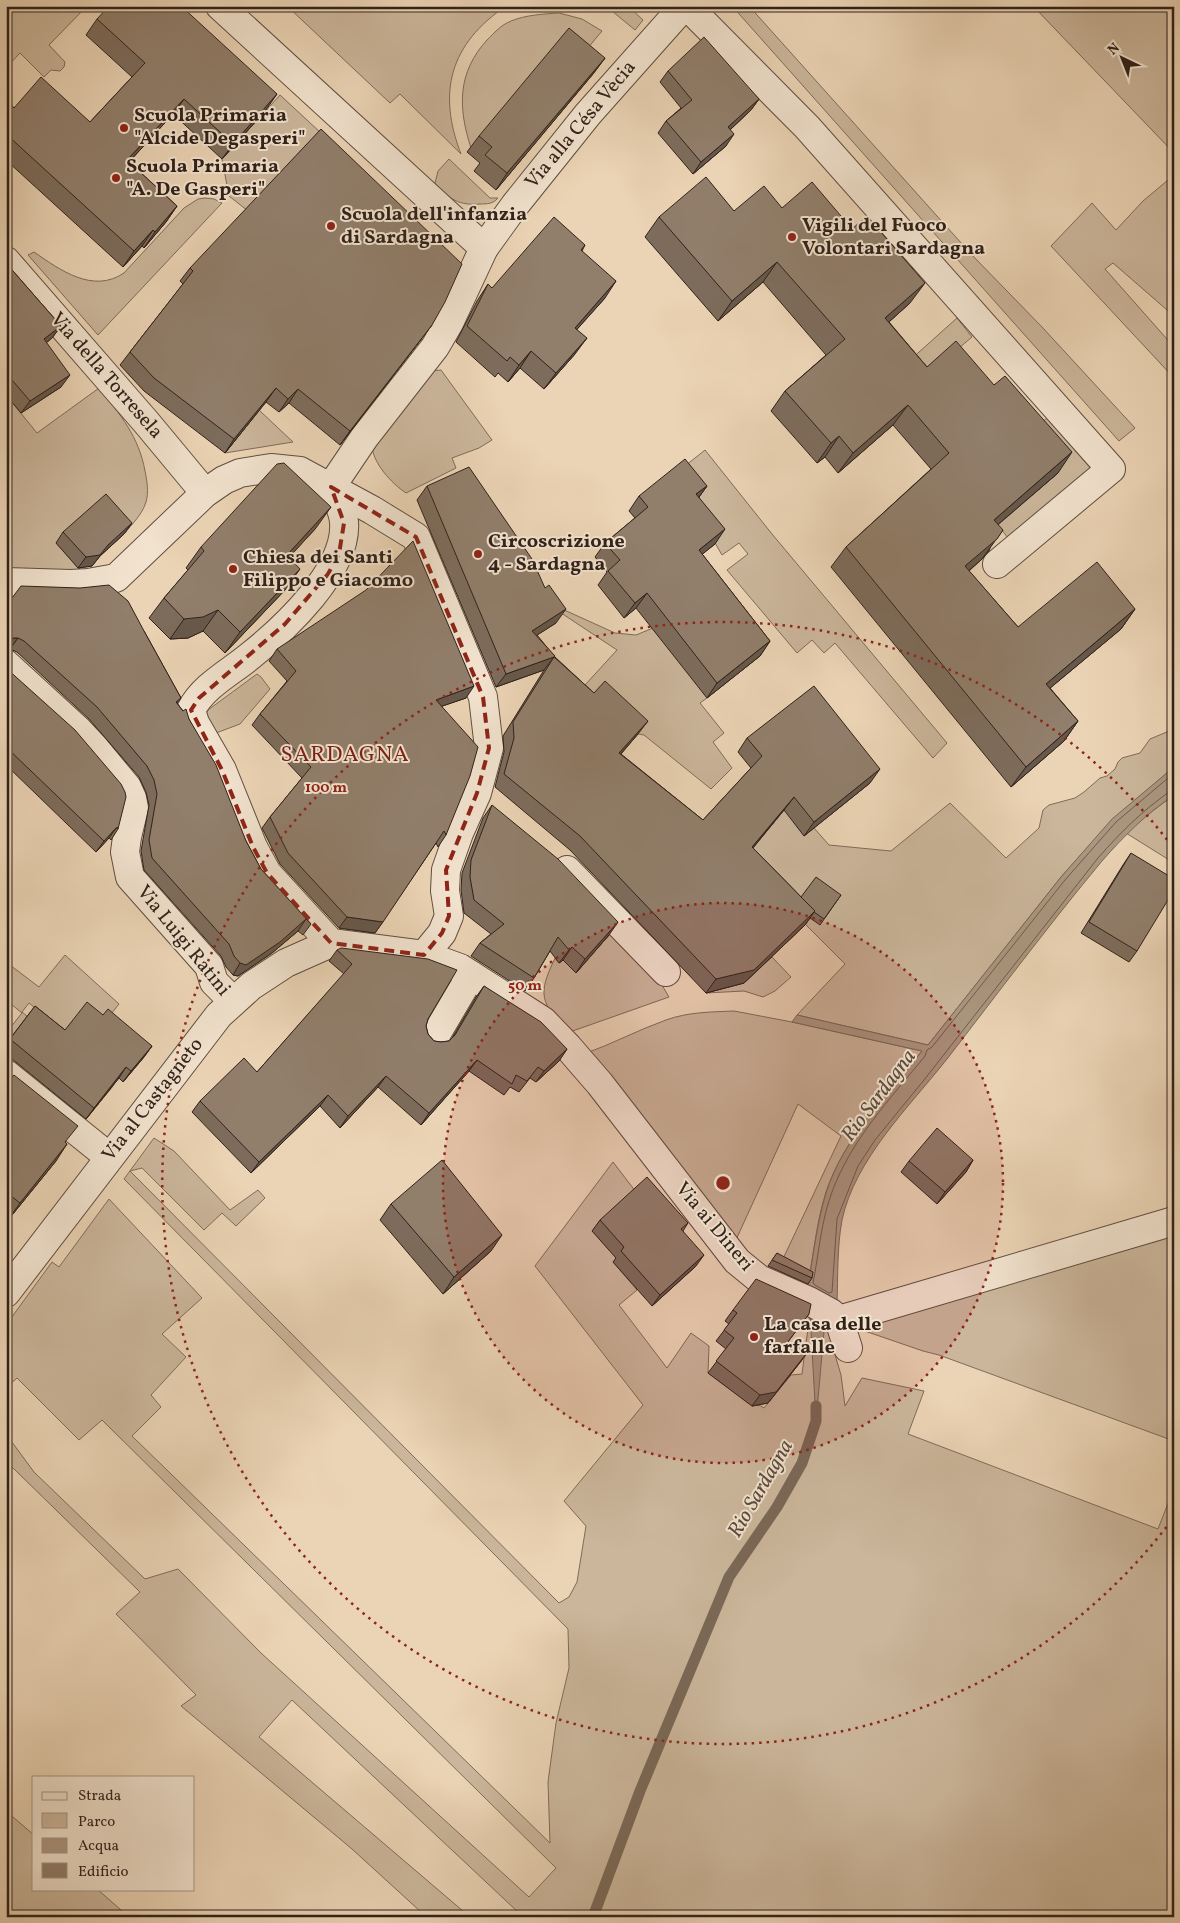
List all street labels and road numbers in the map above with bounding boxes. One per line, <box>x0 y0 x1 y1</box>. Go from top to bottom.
street label: Via alla Césa Vècia <box>519 55 643 195</box>
street label: Via della Torresela <box>43 306 169 446</box>
street label: Via Luigi Ratini <box>129 879 237 1003</box>
street label: Via al Castagneto <box>96 1032 210 1168</box>
street label: Via ai Dineri <box>668 1176 760 1278</box>

